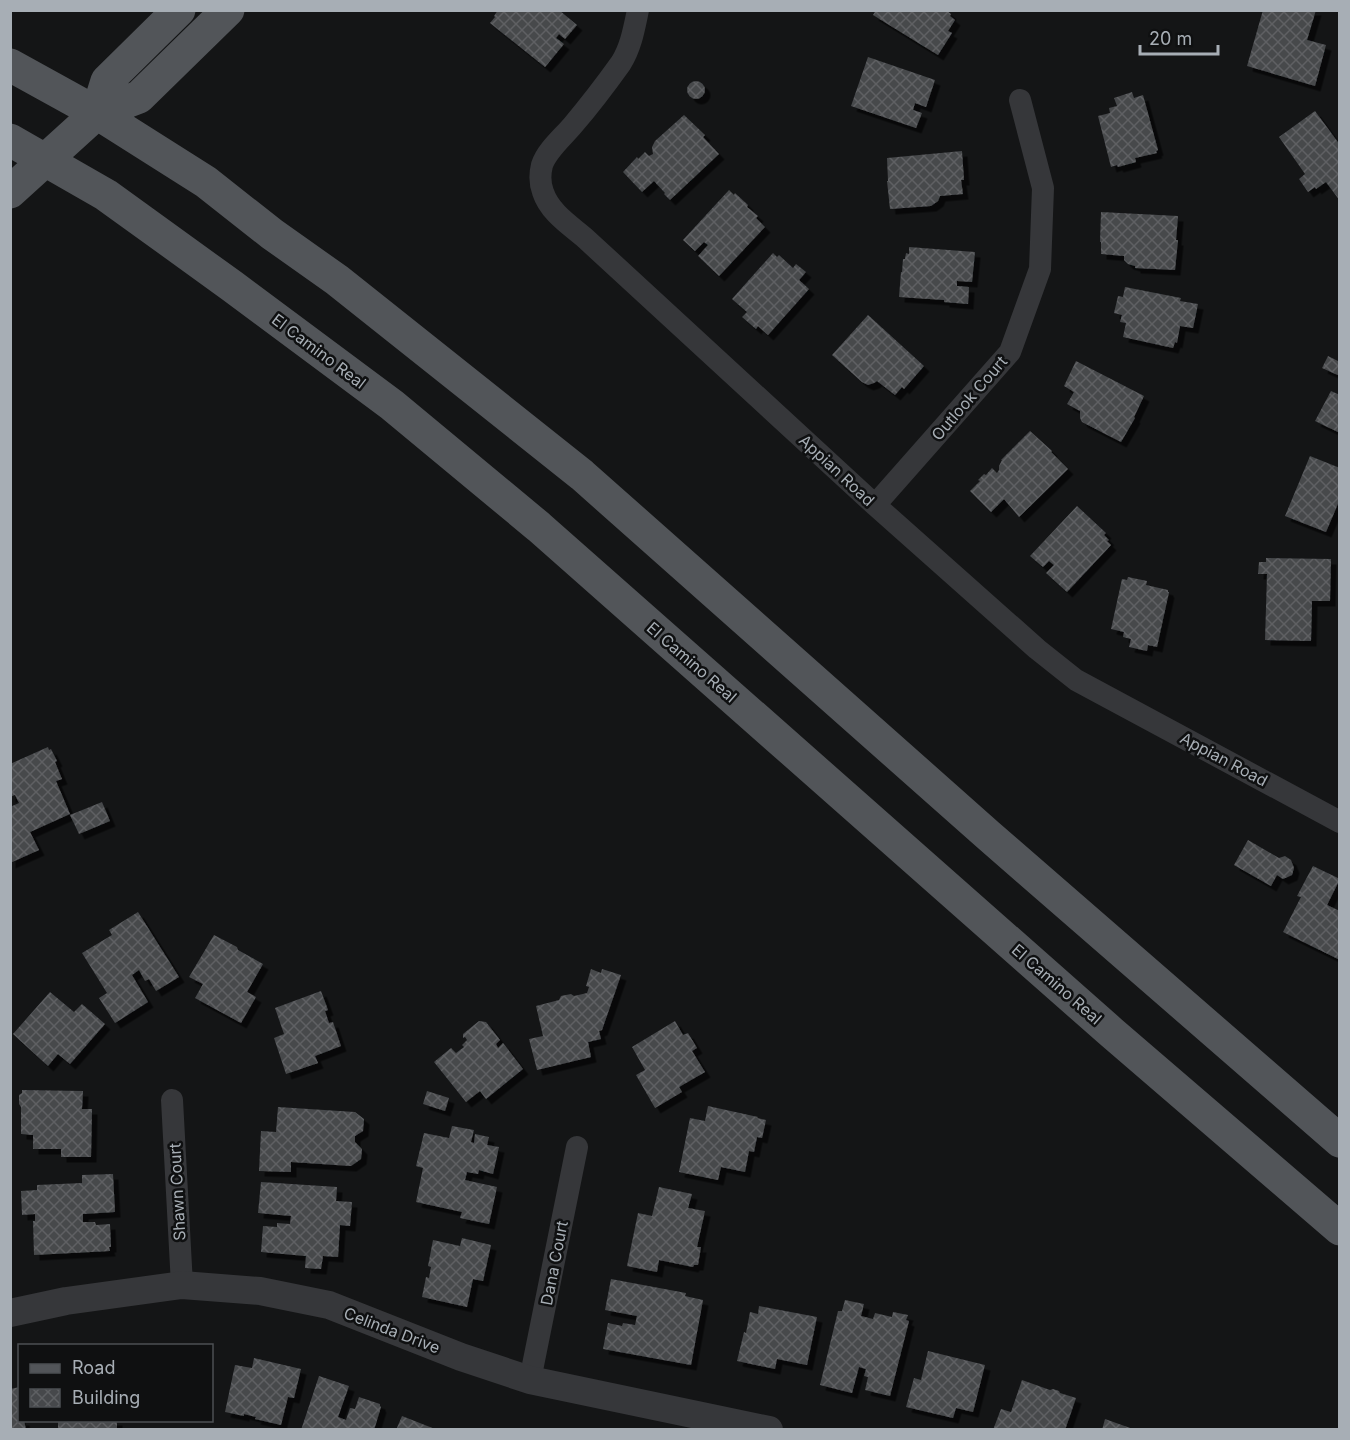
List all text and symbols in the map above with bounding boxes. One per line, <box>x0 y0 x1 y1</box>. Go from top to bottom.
scale bar <box>1140 18 1218 56</box>
text: 20 m <box>1149 28 1192 49</box>
street label: El Camino Real <box>268 309 370 393</box>
street label: Outlook Court <box>927 352 1011 444</box>
street label: Appian Road <box>795 430 879 510</box>
street label: El Camino Real <box>643 618 741 706</box>
street label: Appian Road <box>1177 728 1271 790</box>
street label: El Camino Real <box>1008 940 1106 1028</box>
street label: Shawn Court <box>164 1143 190 1241</box>
street label: Dana Court <box>536 1219 572 1307</box>
street label: Celinda Drive <box>341 1303 443 1357</box>
legend <box>18 1344 213 1422</box>
text: Road <box>72 1357 115 1378</box>
text: Building <box>72 1387 140 1408</box>

